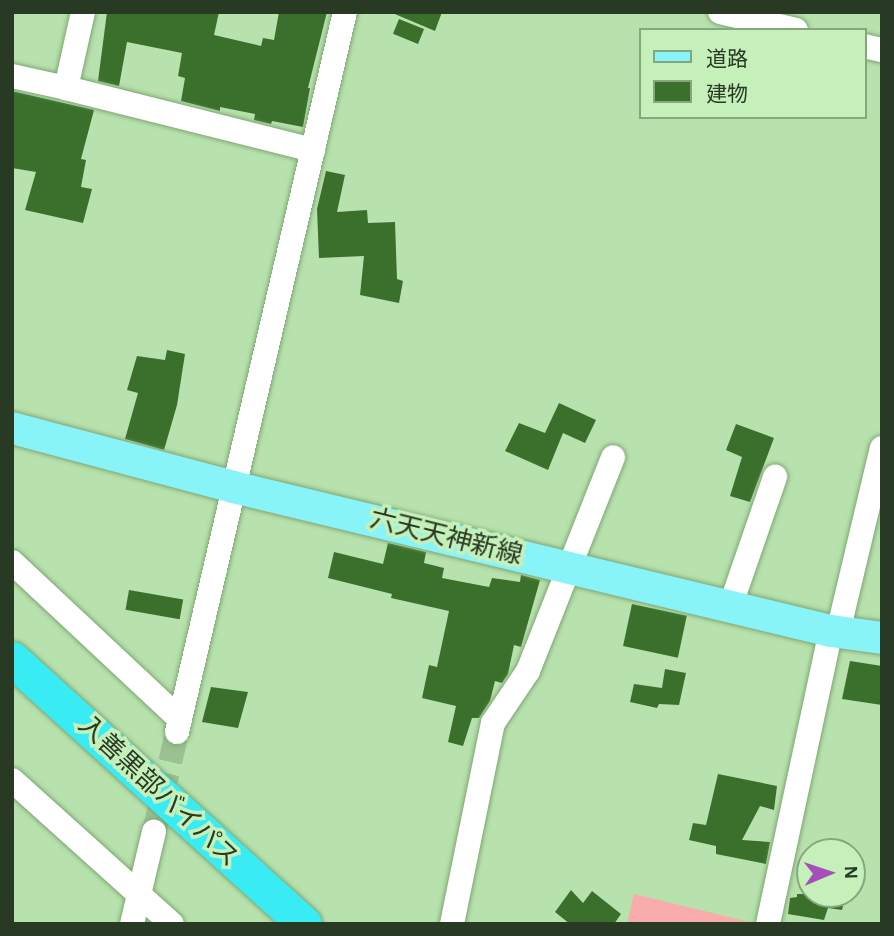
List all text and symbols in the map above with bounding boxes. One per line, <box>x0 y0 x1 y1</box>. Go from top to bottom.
legend <box>638 28 866 119</box>
text: 道路 <box>706 49 748 70</box>
text: 建物 <box>706 84 748 105</box>
street label: 六天天神新線 <box>367 504 525 572</box>
street label: 入善黒部バイパス <box>71 710 245 874</box>
north arrow <box>796 838 866 908</box>
text: N <box>841 865 860 879</box>

